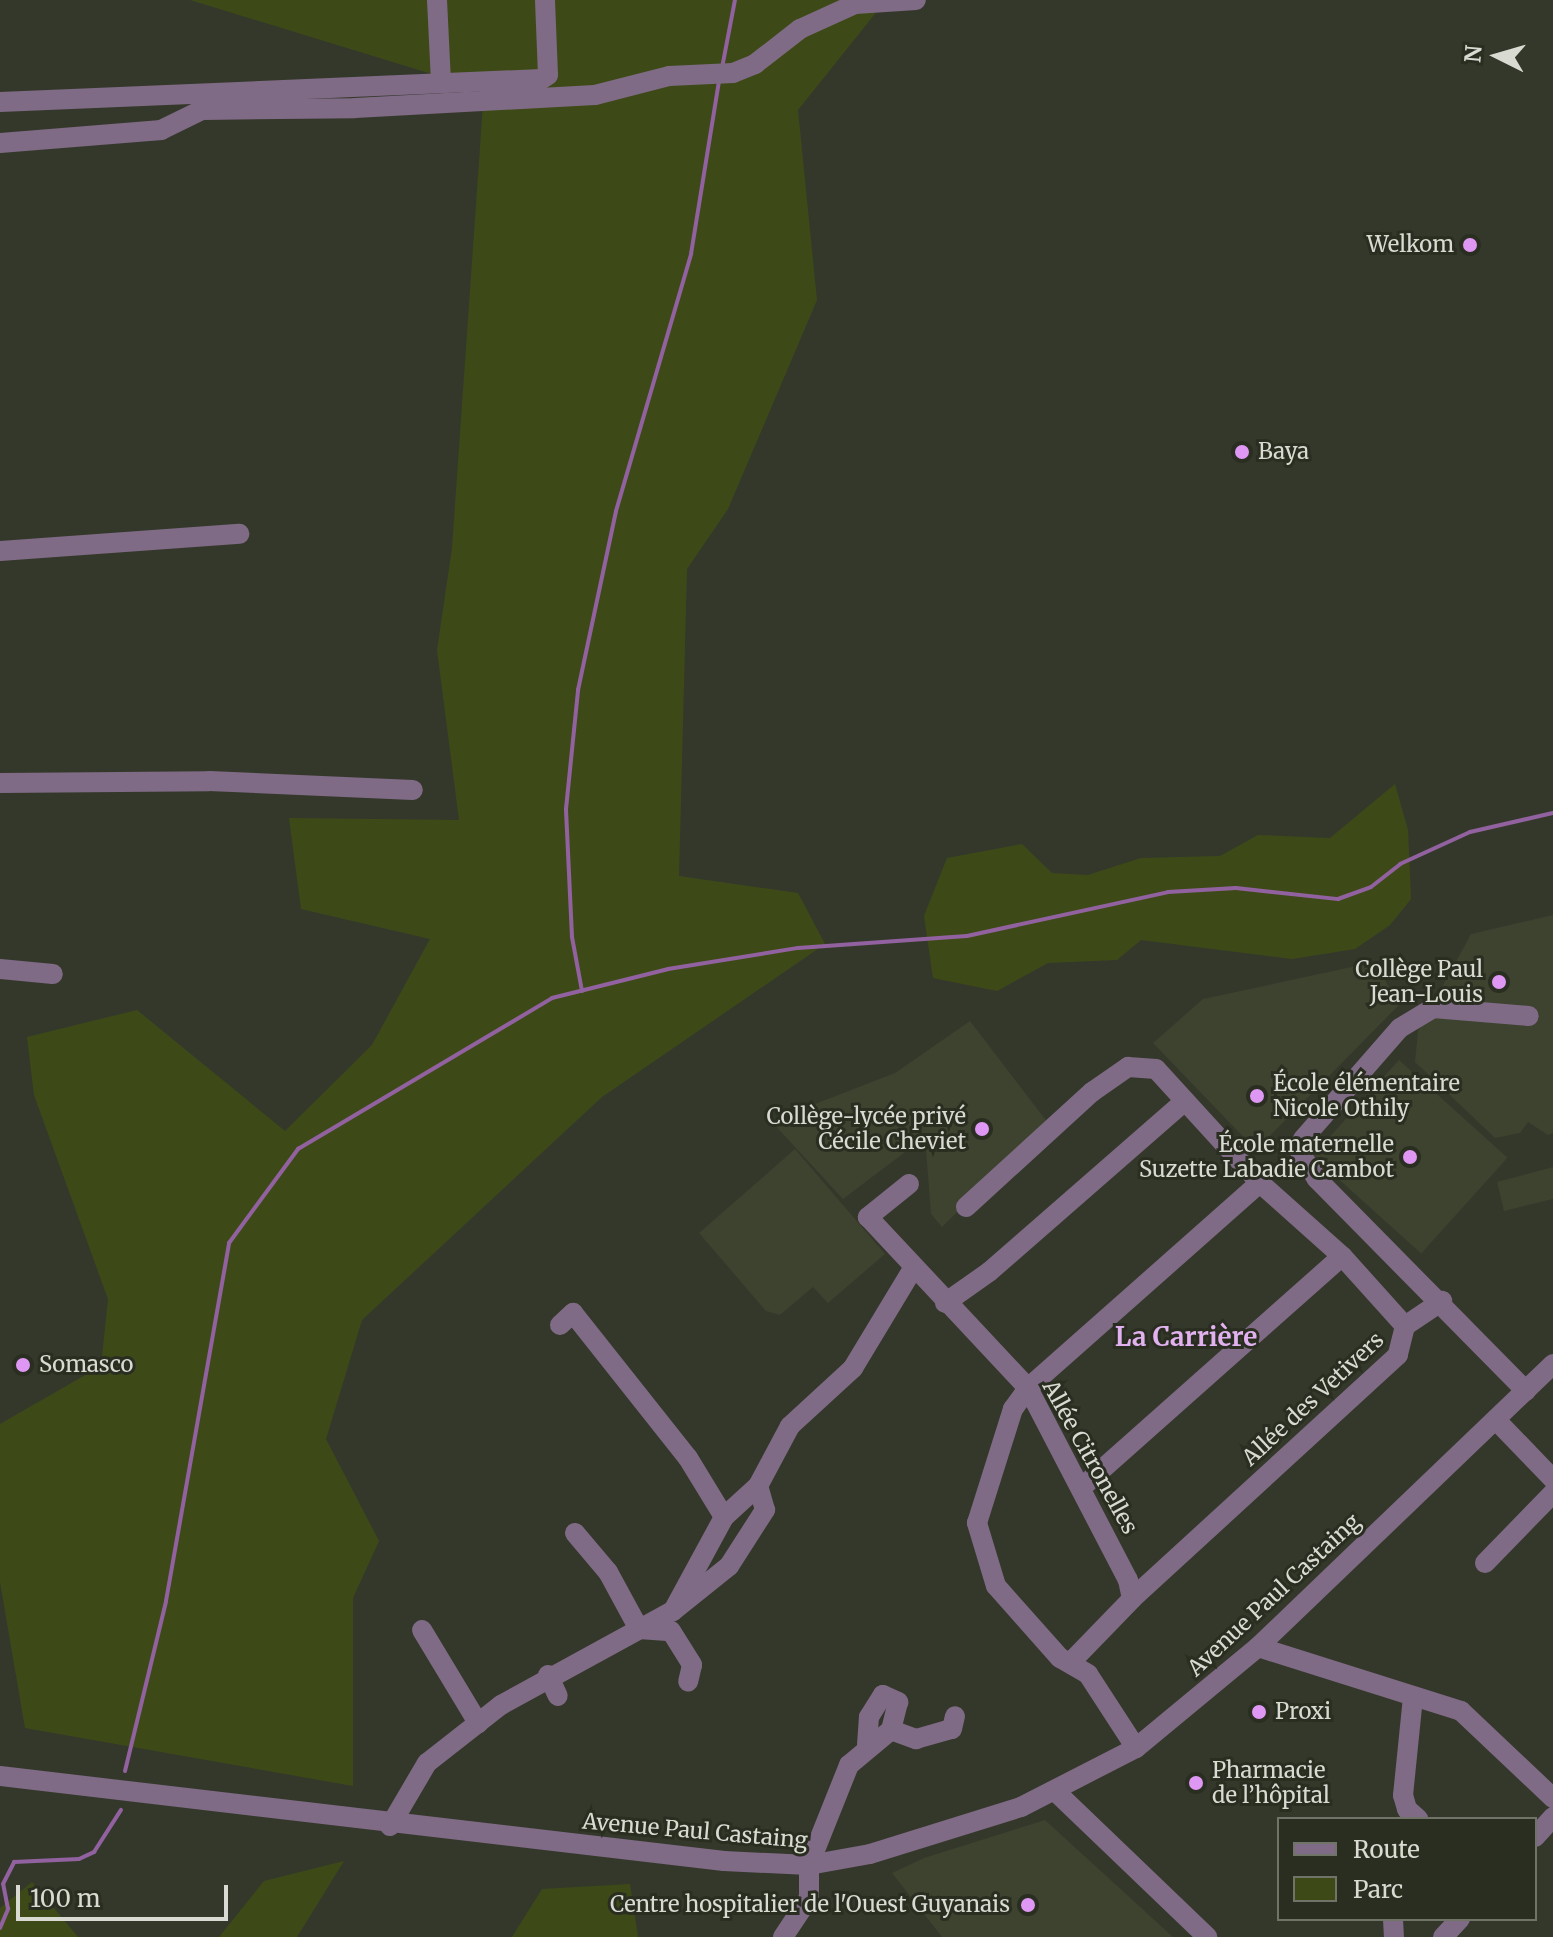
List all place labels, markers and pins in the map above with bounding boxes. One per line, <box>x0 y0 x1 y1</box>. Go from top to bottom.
place label: Welkom <box>1367 232 1454 258</box>
marker: Welkom <box>1461 236 1479 254</box>
place label: Baya <box>1258 439 1309 465</box>
marker: Baya <box>1233 443 1251 461</box>
place label: Collège Paul Jean-Louis <box>1355 956 1483 1008</box>
marker: Collège Paul Jean-Louis <box>1490 973 1508 991</box>
place label: École élémentaire Nicole Othily <box>1273 1070 1460 1122</box>
marker: École élémentaire Nicole Othily <box>1248 1087 1266 1105</box>
place label: Collège-lycée privé Cécile Cheviet <box>767 1103 966 1154</box>
marker: Collège-lycée privé Cécile Cheviet <box>973 1120 991 1138</box>
place label: École maternelle Suzette Labadie Cambot <box>1139 1131 1394 1182</box>
marker: École maternelle Suzette Labadie Cambot <box>1401 1148 1419 1166</box>
place label: Somasco <box>39 1352 133 1378</box>
marker: Somasco <box>14 1356 32 1374</box>
place label: Proxi <box>1275 1699 1331 1725</box>
marker: Proxi <box>1250 1703 1268 1721</box>
place label: Pharmacie de l’hôpital <box>1212 1757 1330 1808</box>
marker: Pharmacie de l’hôpital <box>1187 1774 1205 1792</box>
place label: Centre hospitalier de l'Ouest Guyanais <box>610 1892 1010 1918</box>
marker: Centre hospitalier de l'Ouest Guyanais <box>1017 1894 1039 1916</box>

